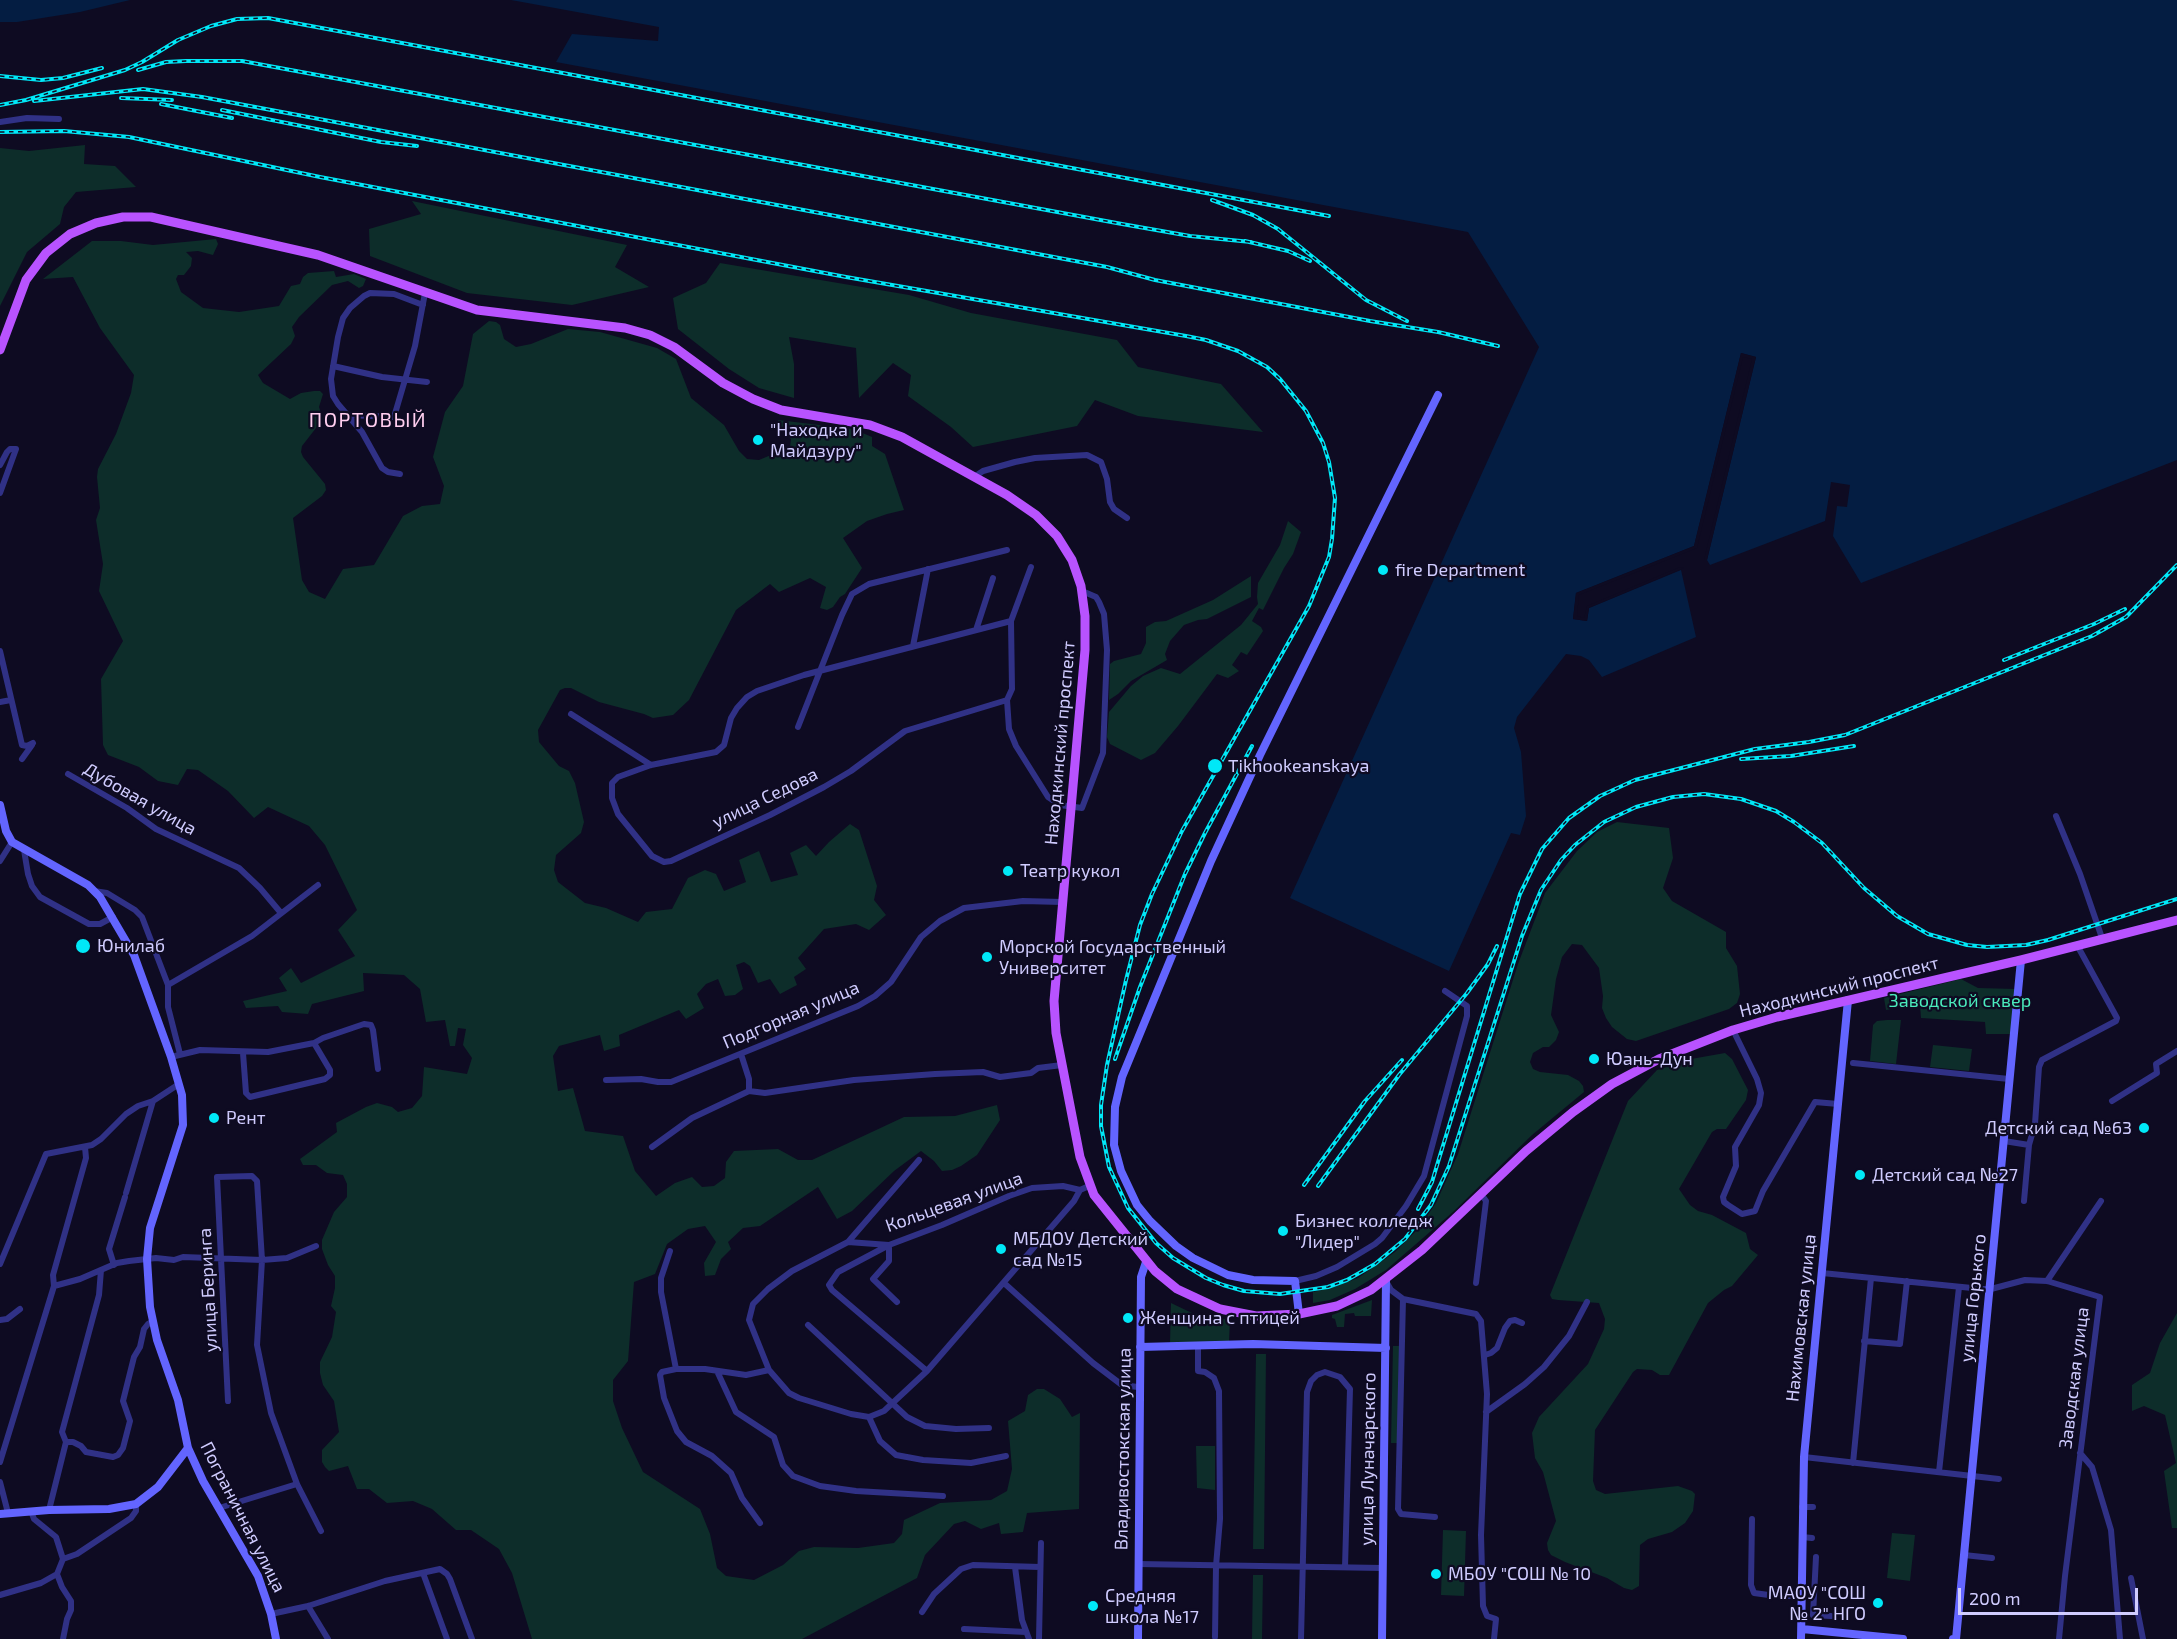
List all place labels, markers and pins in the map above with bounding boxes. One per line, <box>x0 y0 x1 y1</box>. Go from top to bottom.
place label: "Находка и Майдзуру" <box>770 419 862 462</box>
marker: "Находка и Майдзуру" <box>751 433 765 447</box>
place label: fire Department <box>1395 559 1525 581</box>
marker: fire Department <box>1376 563 1390 577</box>
place label: Tikhookeanskaya <box>1228 755 1369 777</box>
marker: Tikhookeanskaya <box>1206 757 1224 775</box>
place label: Театр кукол <box>1020 860 1120 882</box>
marker: Театр кукол <box>1001 864 1015 878</box>
place label: Юнилаб <box>97 935 165 957</box>
place label: Морской Государственный Университет <box>999 936 1226 978</box>
marker: Юнилаб <box>74 937 92 955</box>
marker: Морской Государственный Университет <box>980 950 994 964</box>
place label: Юань-Дун <box>1606 1048 1693 1070</box>
marker: Юань-Дун <box>1587 1052 1601 1066</box>
place label: Рент <box>226 1107 266 1129</box>
marker: Рент <box>207 1111 221 1125</box>
place label: Детский сад №63 <box>1985 1117 2132 1139</box>
marker: Детский сад №63 <box>2137 1121 2151 1135</box>
place label: Детский сад №27 <box>1872 1164 2018 1186</box>
marker: Детский сад №27 <box>1853 1168 1867 1182</box>
place label: Бизнес колледж "Лидер" <box>1295 1210 1433 1252</box>
marker: Бизнес колледж "Лидер" <box>1276 1224 1290 1238</box>
place label: МБДОУ Детский сад №15 <box>1013 1228 1148 1270</box>
marker: МБДОУ Детский сад №15 <box>994 1242 1008 1256</box>
place label: Женщина с птицей <box>1140 1307 1300 1329</box>
marker: Женщина с птицей <box>1121 1311 1135 1325</box>
place label: МБОУ "СОШ № 10 <box>1448 1563 1591 1585</box>
marker: МБОУ "СОШ № 10 <box>1429 1567 1443 1581</box>
place label: МАОУ "СОШ № 2" НГО <box>1768 1582 1866 1624</box>
place label: Средняя школа №17 <box>1105 1585 1199 1628</box>
marker: МАОУ "СОШ № 2" НГО <box>1871 1596 1885 1610</box>
marker: Средняя школа №17 <box>1086 1599 1100 1613</box>

